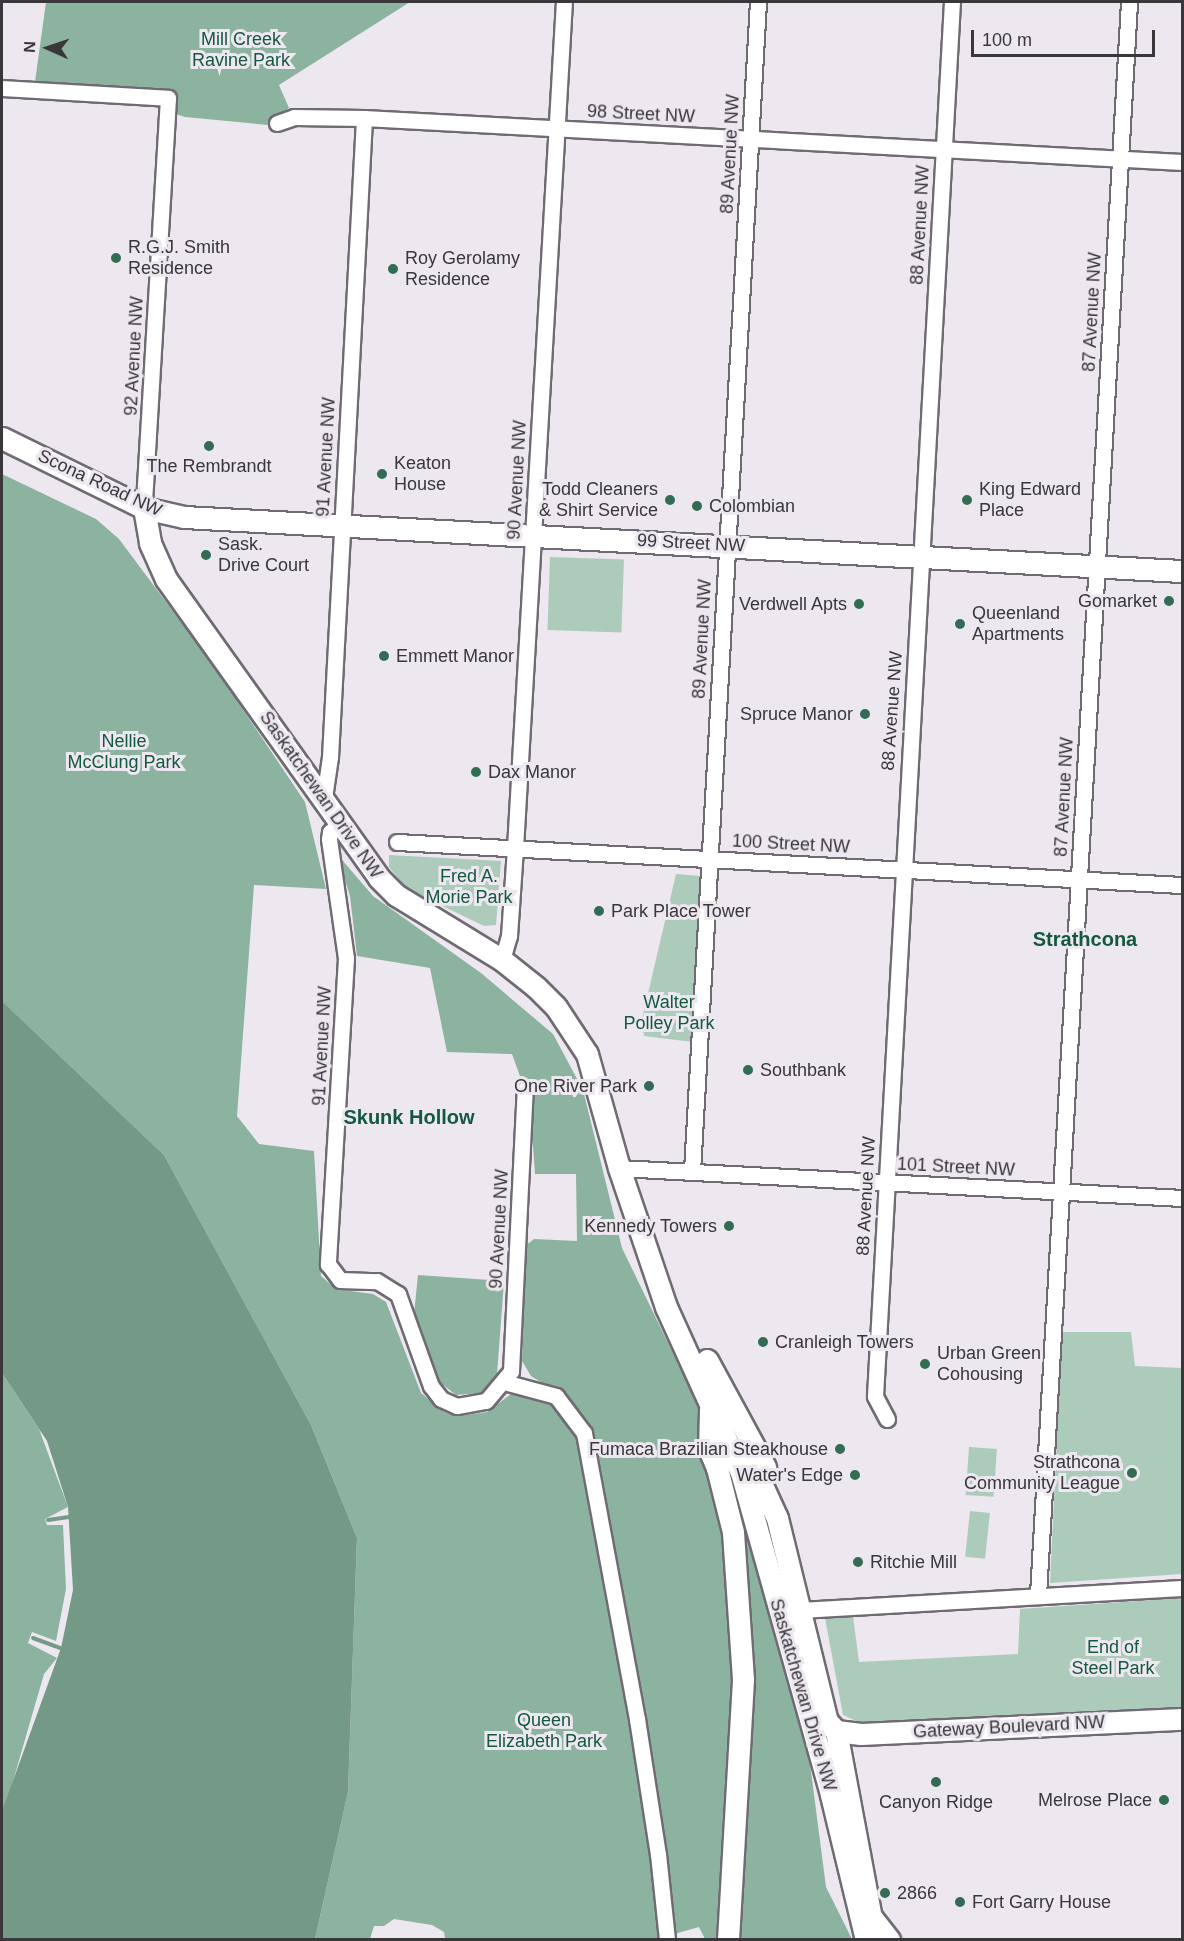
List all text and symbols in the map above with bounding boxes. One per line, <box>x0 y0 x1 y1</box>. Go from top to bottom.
north arrow <box>18 18 78 78</box>
scale bar <box>974 18 1158 56</box>
park label: Mill Creek Ravine Park <box>192 29 290 72</box>
text: 100 m <box>982 30 1032 50</box>
text: N <box>21 41 38 53</box>
street label: 89 Avenue NW <box>716 93 744 215</box>
street label: 98 Street NW <box>586 100 696 128</box>
street label: 88 Avenue NW <box>906 164 934 286</box>
place label: R.G.J. Smith Residence <box>128 237 230 280</box>
place label: Roy Gerolamy Residence <box>405 248 520 290</box>
marker: R.G.J. Smith Residence <box>109 251 123 265</box>
street label: 87 Avenue NW <box>1078 251 1106 373</box>
marker: Roy Gerolamy Residence <box>386 262 400 276</box>
street label: 92 Avenue NW <box>120 295 148 417</box>
street label: 91 Avenue NW <box>312 396 340 518</box>
street label: 90 Avenue NW <box>503 419 531 541</box>
marker: The Rembrandt <box>202 439 216 453</box>
street label: Scona Road NW <box>35 445 165 521</box>
place label: Keaton House <box>394 453 451 496</box>
place label: The Rembrandt <box>146 455 272 477</box>
marker: Keaton House <box>375 467 389 481</box>
place label: Todd Cleaners & Shirt Service <box>539 479 658 522</box>
place label: King Edward Place <box>979 479 1081 522</box>
marker: Todd Cleaners & Shirt Service <box>663 493 677 507</box>
marker: King Edward Place <box>960 493 974 507</box>
place label: Colombian <box>709 495 795 517</box>
marker: Colombian <box>690 499 704 513</box>
street label: 99 Street NW <box>636 529 746 557</box>
place label: Sask. Drive Court <box>218 534 309 576</box>
marker: Sask. Drive Court <box>199 548 213 562</box>
street label: 89 Avenue NW <box>688 578 716 700</box>
place label: Gomarket <box>1078 590 1157 612</box>
place label: Verdwell Apts <box>738 593 847 615</box>
marker: Gomarket <box>1162 594 1176 608</box>
marker: Verdwell Apts <box>852 597 866 611</box>
place label: Queenland Apartments <box>972 603 1064 646</box>
marker: Queenland Apartments <box>953 617 967 631</box>
place label: Emmett Manor <box>396 645 514 667</box>
marker: Emmett Manor <box>377 649 391 663</box>
street label: 88 Avenue NW <box>877 650 907 772</box>
place label: Spruce Manor <box>740 703 853 725</box>
street label: Saskatchewan Drive NW <box>255 707 387 883</box>
marker: Spruce Manor <box>858 707 872 721</box>
park label: Nellie McClung Park <box>67 731 181 774</box>
street label: 87 Avenue NW <box>1050 736 1078 858</box>
place label: Dax Manor <box>488 761 576 783</box>
marker: Dax Manor <box>469 765 483 779</box>
street label: 100 Street NW <box>731 830 851 858</box>
park label: Fred A. Morie Park <box>425 866 513 908</box>
place label: Park Place Tower <box>611 900 751 922</box>
marker: Park Place Tower <box>592 904 606 918</box>
district label: Strathcona <box>1033 927 1137 951</box>
street label: 91 Avenue NW <box>308 985 336 1107</box>
park label: Walter Polley Park <box>623 992 715 1034</box>
place label: Southbank <box>760 1059 846 1081</box>
marker: Southbank <box>741 1063 755 1077</box>
place label: One River Park <box>514 1075 637 1097</box>
marker: One River Park <box>642 1079 656 1093</box>
district label: Skunk Hollow <box>343 1105 475 1129</box>
street label: 88 Avenue NW <box>852 1135 880 1257</box>
street label: 101 Street NW <box>896 1153 1016 1181</box>
street label: 90 Avenue NW <box>485 1168 513 1290</box>
place label: Kennedy Towers <box>584 1215 717 1237</box>
marker: Kennedy Towers <box>722 1219 736 1233</box>
place label: Cranleigh Towers <box>775 1331 914 1353</box>
marker: Cranleigh Towers <box>756 1335 770 1349</box>
place label: Urban Green Cohousing <box>937 1343 1041 1386</box>
marker: Urban Green Cohousing <box>918 1357 932 1371</box>
place label: Fumaca Brazilian Steakhouse <box>589 1438 828 1460</box>
marker: Fumaca Brazilian Steakhouse <box>833 1442 847 1456</box>
place label: Strathcona Community League <box>964 1452 1120 1494</box>
place label: Water's Edge <box>736 1464 843 1486</box>
marker: Strathcona Community League <box>1125 1466 1139 1480</box>
marker: Water's Edge <box>848 1468 862 1482</box>
place label: Ritchie Mill <box>870 1551 957 1573</box>
marker: Ritchie Mill <box>851 1555 865 1569</box>
street label: Saskatchewan Drive NW <box>765 1596 841 1794</box>
park label: End of Steel Park <box>1071 1637 1155 1680</box>
park label: Queen Elizabeth Park <box>486 1710 602 1752</box>
street label: Gateway Boulevard NW <box>913 1711 1105 1743</box>
marker: Canyon Ridge <box>929 1775 943 1789</box>
place label: Melrose Place <box>1038 1789 1152 1811</box>
place label: Canyon Ridge <box>879 1791 993 1813</box>
marker: Melrose Place <box>1157 1793 1171 1807</box>
place label: 2866 <box>897 1882 937 1904</box>
marker: 2866 <box>878 1886 892 1900</box>
place label: Fort Garry House <box>972 1891 1111 1913</box>
marker: Fort Garry House <box>953 1895 967 1909</box>

